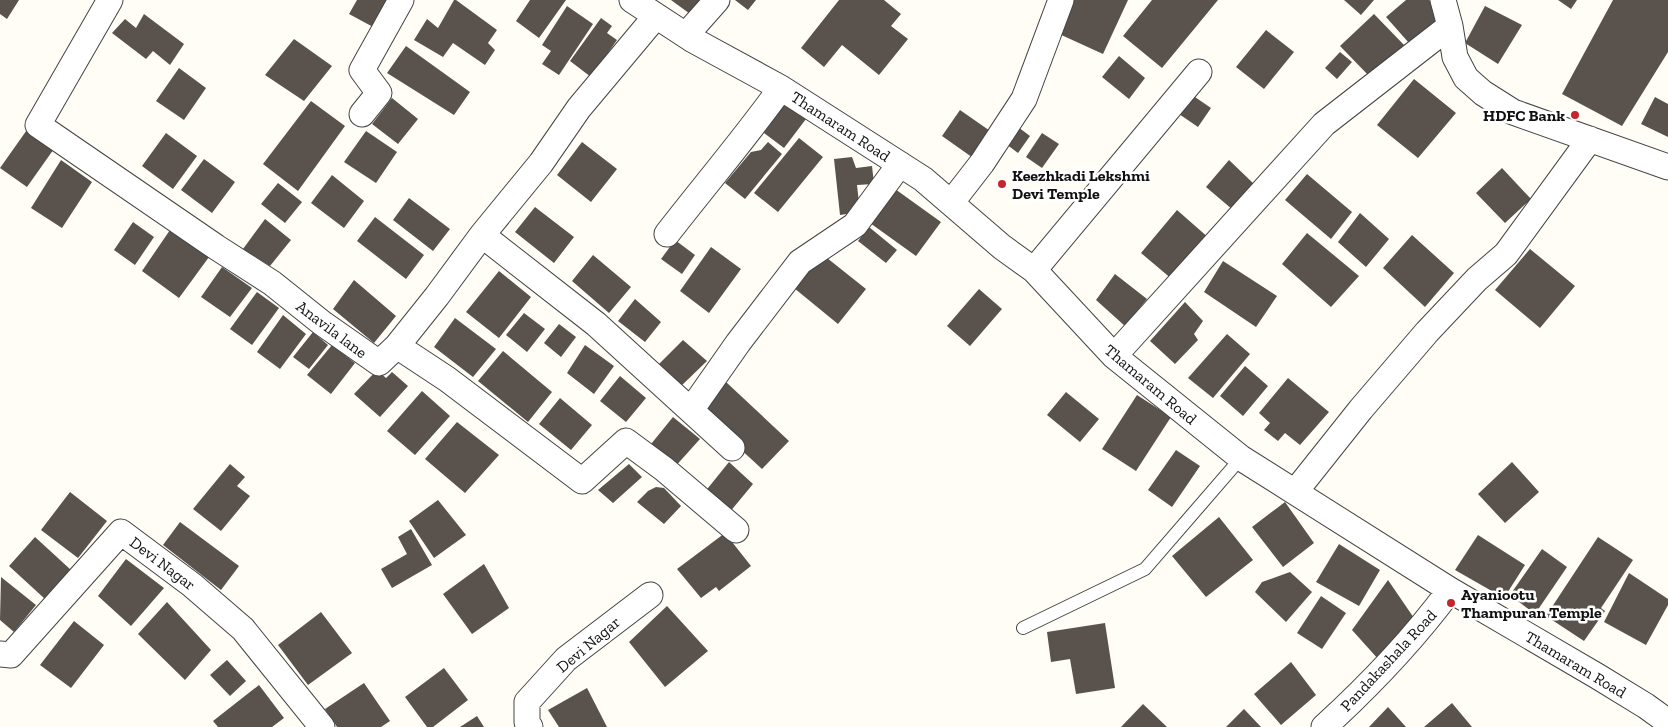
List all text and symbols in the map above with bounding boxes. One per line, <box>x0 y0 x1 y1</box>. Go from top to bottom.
street label: Thamaram Road <box>788 87 894 166</box>
place label: HDFC Bank <box>1483 106 1565 125</box>
marker: HDFC Bank <box>1569 109 1581 121</box>
place label: Keezhkadi Lekshmi Devi Temple <box>1012 166 1150 203</box>
marker: Keezhkadi Lekshmi Devi Temple <box>996 178 1008 190</box>
street label: Anavila lane <box>293 297 371 362</box>
street label: Thamaram Road <box>1101 340 1201 429</box>
street label: Devi Nagar <box>126 533 199 594</box>
place label: Ayaniootu Thampuran Temple <box>1461 585 1602 622</box>
marker: Ayaniootu Thampuran Temple <box>1445 597 1457 609</box>
street label: Pandakashala Road <box>1336 605 1441 715</box>
street label: Devi Nagar <box>553 612 624 676</box>
street label: Thamaram Road <box>1522 627 1630 702</box>

